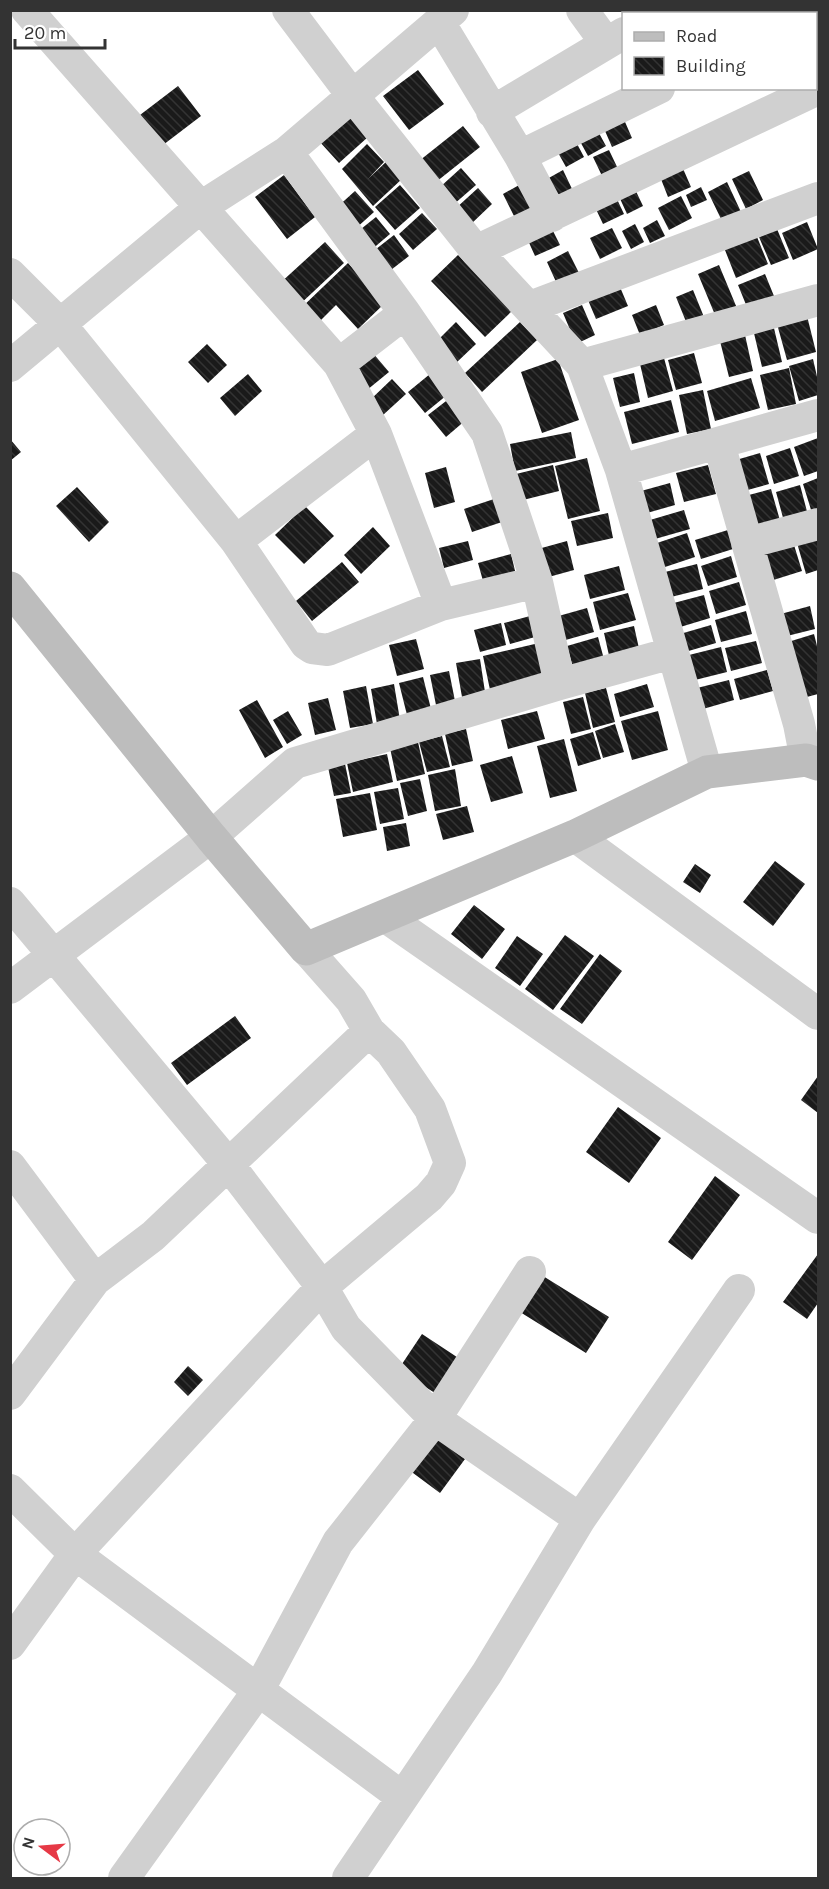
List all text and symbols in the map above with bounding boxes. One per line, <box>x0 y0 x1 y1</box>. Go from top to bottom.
scale bar <box>15 12 105 50</box>
legend <box>622 12 817 90</box>
text: 20 m <box>24 22 66 44</box>
text: Road <box>676 25 717 47</box>
text: Building <box>676 55 746 77</box>
north arrow <box>12 1817 72 1877</box>
text: N <box>17 1835 39 1851</box>

